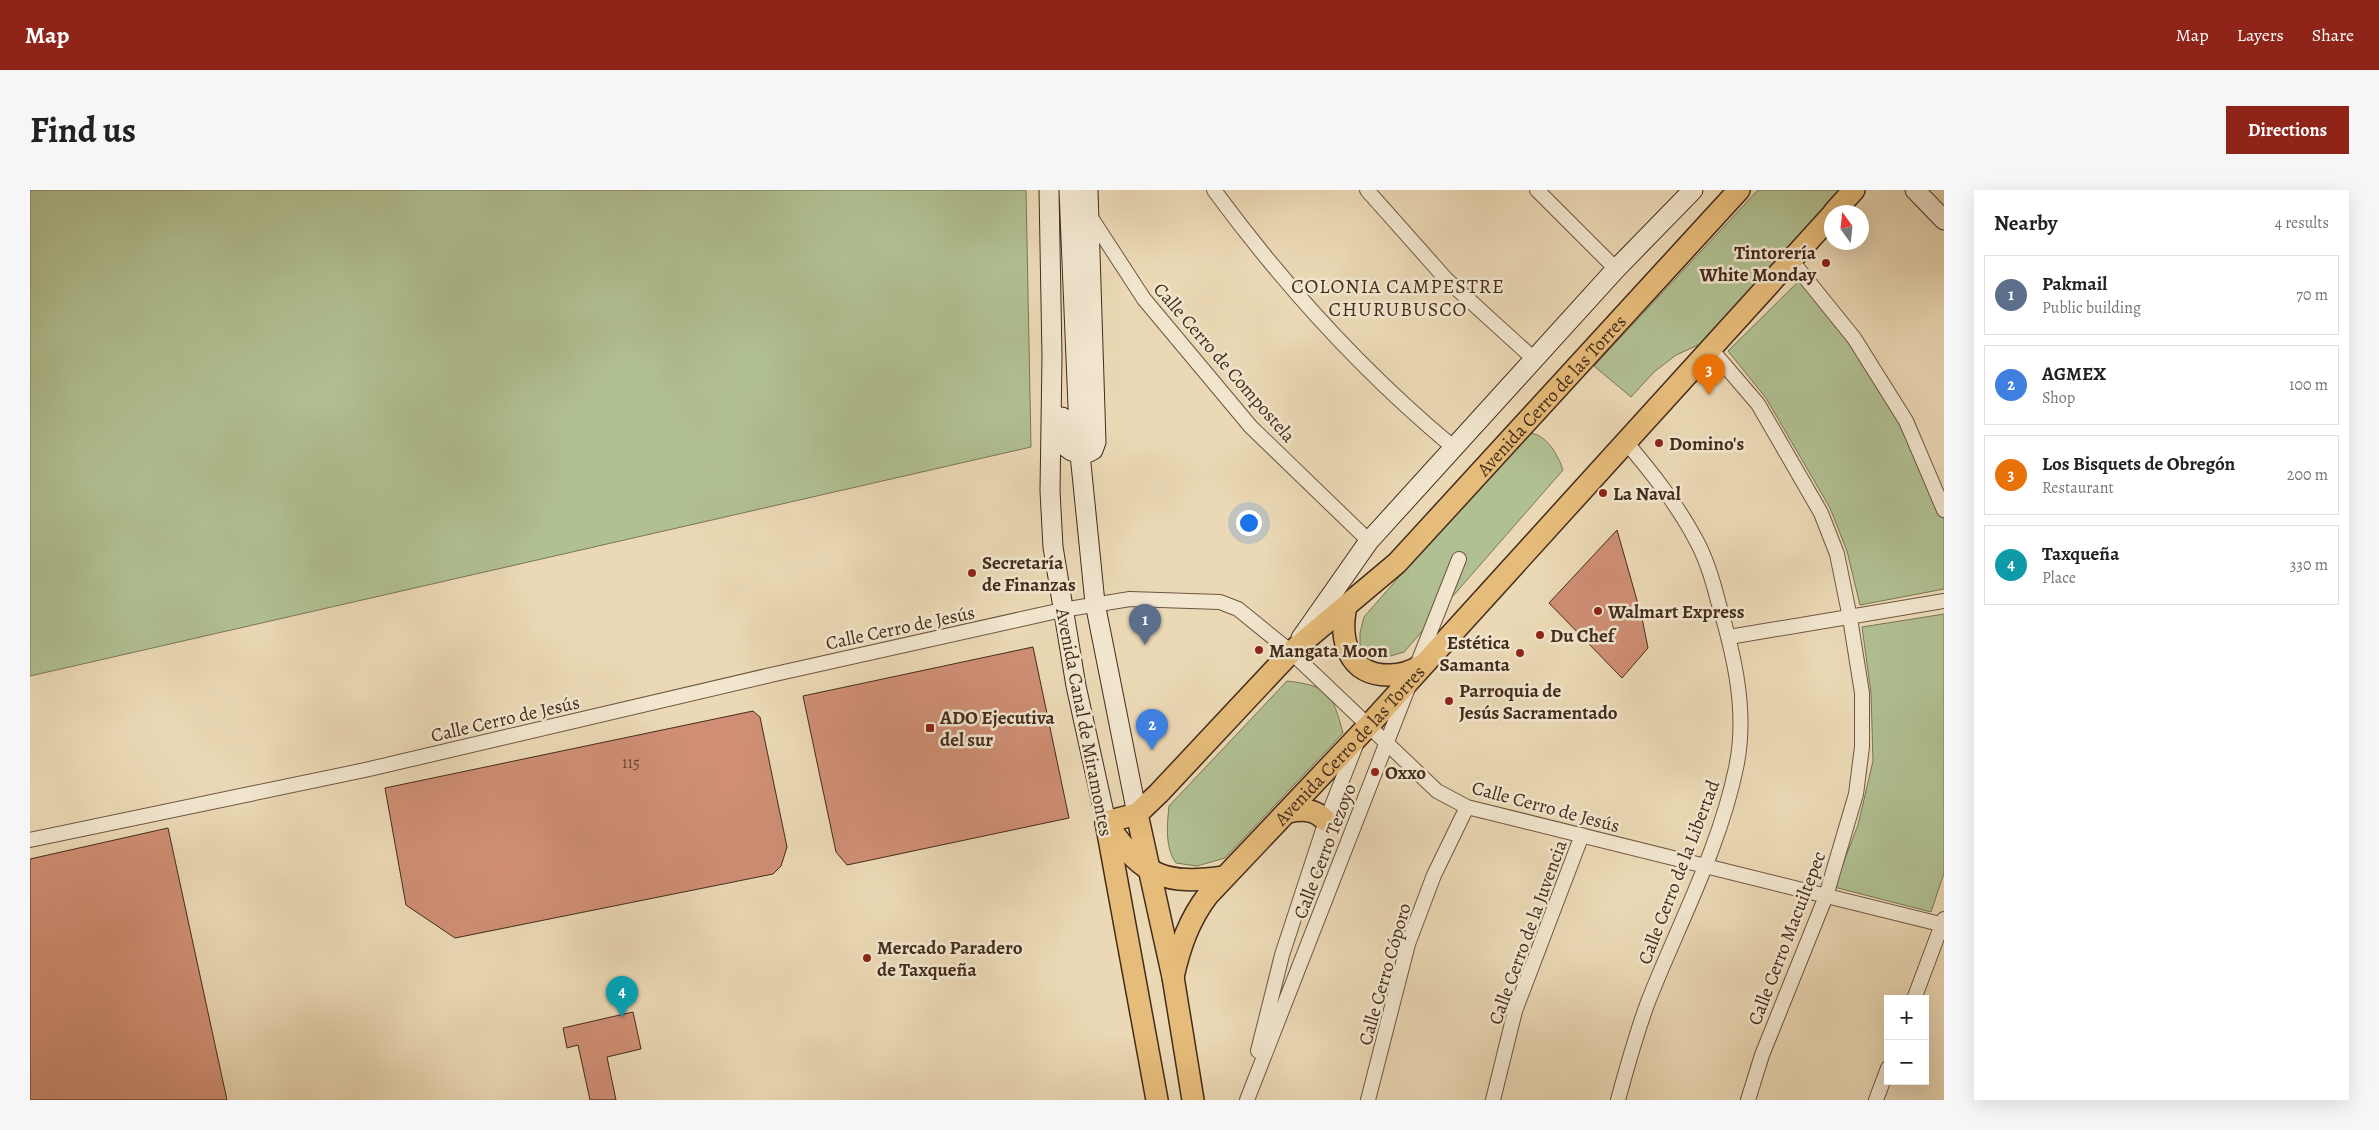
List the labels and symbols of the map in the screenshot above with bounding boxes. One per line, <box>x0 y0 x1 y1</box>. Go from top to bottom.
north arrow <box>1824 205 1869 250</box>
place label: Tintorería White Monday <box>1698 240 1817 288</box>
marker: Tintorería White Monday <box>1820 257 1832 269</box>
district label: COLONIA CAMPESTRE CHURUBUSCO <box>1291 273 1505 323</box>
street label: Calle Cerro de Compostela <box>1147 277 1301 448</box>
street label: Avenida Cerro de las Torres <box>1471 309 1632 483</box>
pin: 3 <box>1693 354 1725 395</box>
place label: Domino's <box>1669 431 1744 457</box>
marker: Domino's <box>1653 437 1665 449</box>
place label: La Naval <box>1613 481 1681 507</box>
marker: La Naval <box>1597 487 1609 499</box>
your location <box>1236 510 1262 536</box>
place label: Secretaría de Finanzas <box>982 550 1076 598</box>
marker: Secretaría de Finanzas <box>966 567 978 579</box>
street label: Calle Cerro de Jesús <box>823 599 977 656</box>
place label: Walmart Express <box>1607 599 1745 625</box>
pin: 1 <box>1129 604 1161 645</box>
street label: Avenida Canal de Miramontes <box>1049 605 1119 839</box>
marker: Walmart Express <box>1592 605 1604 617</box>
place label: Du Chef <box>1550 623 1617 649</box>
marker: Du Chef <box>1534 629 1546 641</box>
place label: Estética Samanta <box>1440 630 1511 678</box>
place label: Mangata Moon <box>1269 638 1388 664</box>
marker: Mangata Moon <box>1253 644 1265 656</box>
marker: Estética Samanta <box>1514 647 1526 659</box>
street label: Avenida Cerro de las Torres <box>1268 660 1431 832</box>
place label: Parroquia de Jesús Sacramentado <box>1459 678 1618 726</box>
street label: Calle Cerro de Jesús <box>428 689 582 749</box>
marker: Parroquia de Jesús Sacramentado <box>1443 695 1455 707</box>
place label: ADO Ejecutiva del sur <box>939 705 1056 753</box>
pin: 2 <box>1136 709 1168 750</box>
marker: ADO Ejecutiva del sur <box>924 722 936 734</box>
house number: 115 <box>622 752 640 774</box>
place label: Oxxo <box>1385 760 1426 786</box>
marker: Oxxo <box>1369 766 1381 778</box>
street label: Calle Cerro de Jesús <box>1469 775 1622 839</box>
street label: Calle Cerro de la Libertad <box>1632 776 1726 968</box>
street label: Calle Cerro Tezoyo <box>1287 780 1363 923</box>
street label: Calle Cerro de la Juvencia <box>1482 836 1574 1028</box>
street label: Calle Cerro Macuiltepec <box>1742 848 1832 1029</box>
street label: Calle Cerro Cóporo <box>1352 900 1418 1048</box>
place label: Mercado Paradero de Taxqueña <box>877 935 1023 983</box>
marker: Mercado Paradero de Taxqueña <box>861 952 873 964</box>
pin: 4 <box>606 976 638 1017</box>

